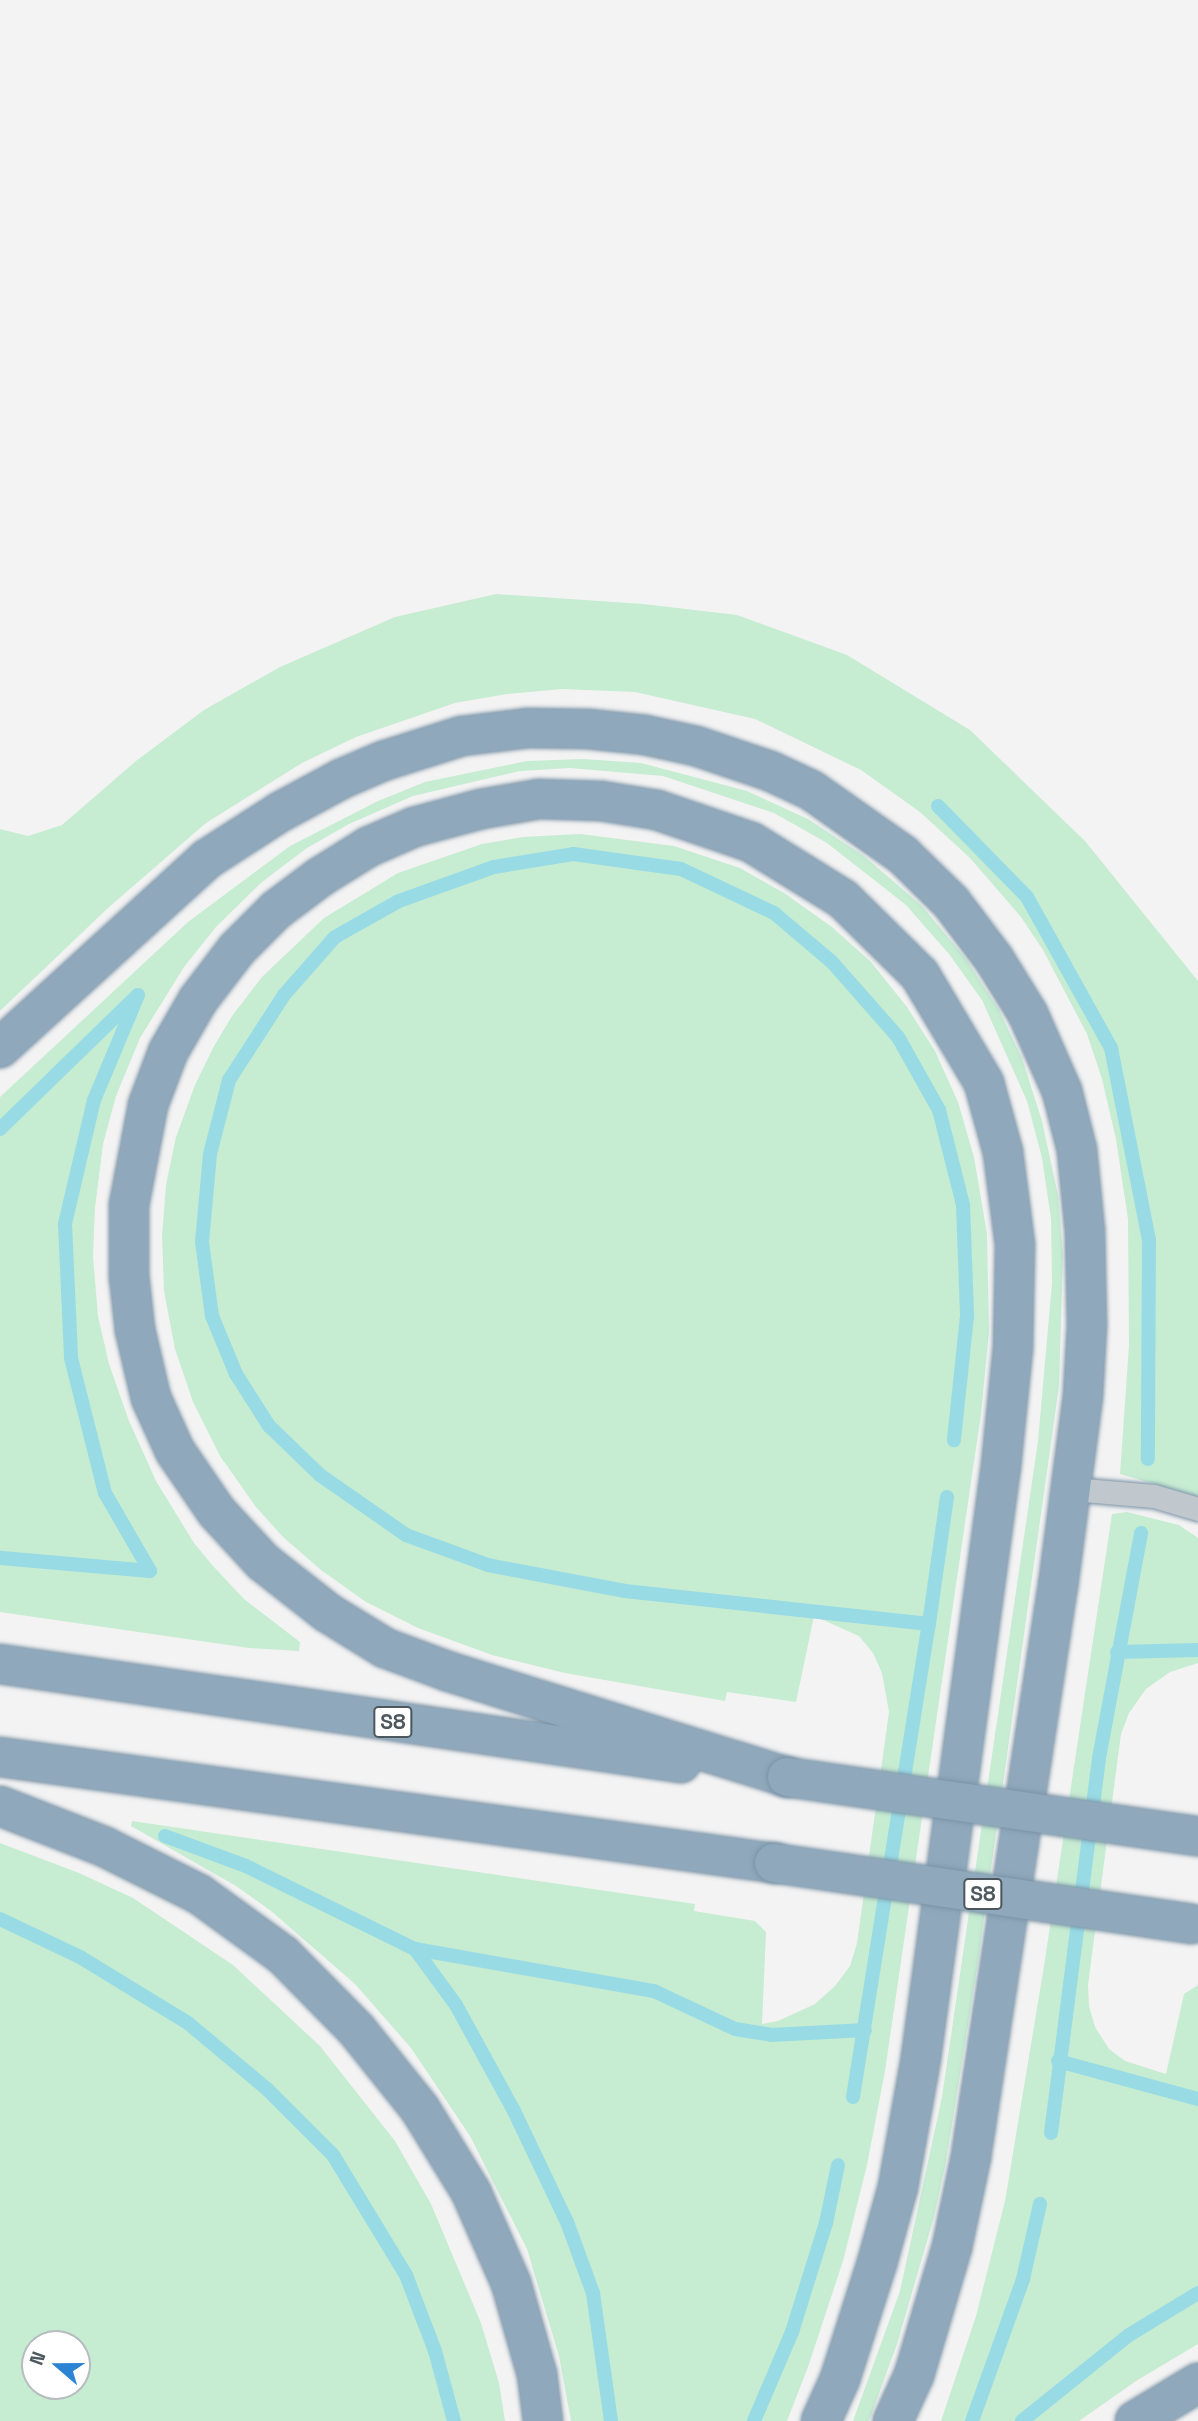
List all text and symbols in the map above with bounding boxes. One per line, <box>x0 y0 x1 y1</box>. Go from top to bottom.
road number: S8 <box>372 1704 414 1740</box>
road number: S8 <box>962 1876 1004 1912</box>
north arrow <box>21 2330 91 2400</box>
text: N <box>24 2348 52 2369</box>

